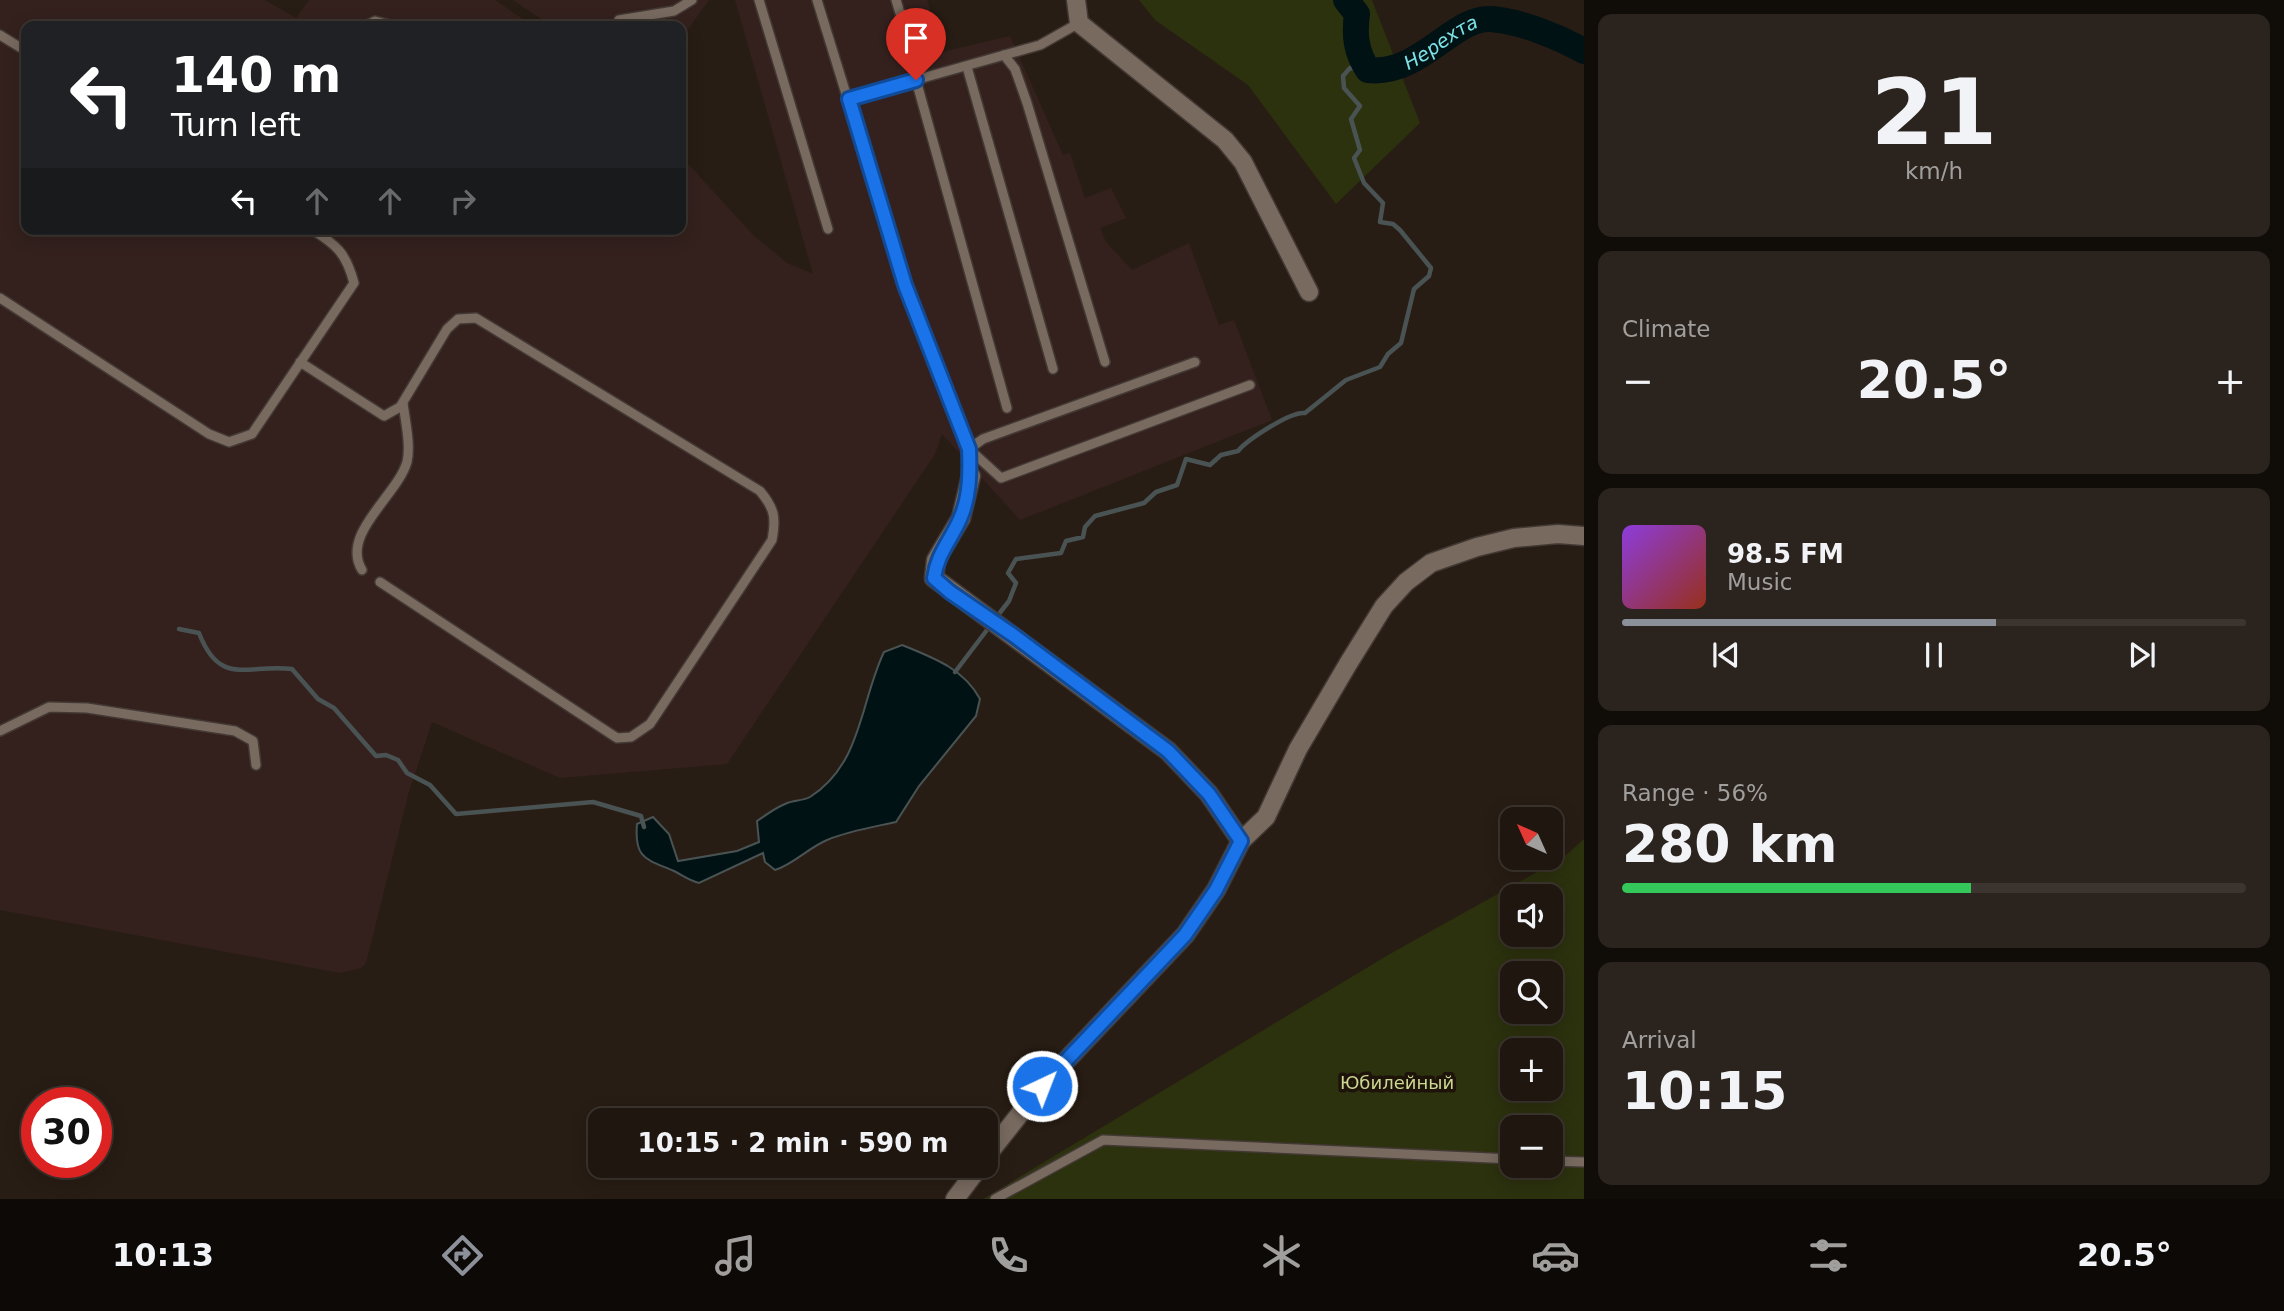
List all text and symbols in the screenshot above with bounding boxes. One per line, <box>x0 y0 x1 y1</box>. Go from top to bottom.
pin <box>886 8 946 80</box>
water label: Нерехта <box>1400 10 1481 74</box>
icon: arrive <box>897 19 935 57</box>
text: 140 m <box>171 47 341 104</box>
icon: left <box>56 49 147 140</box>
text: 21 <box>1871 60 1997 165</box>
text: Turn left <box>171 106 301 144</box>
text: km/h <box>1905 158 1963 184</box>
icon: left <box>225 182 263 220</box>
icon: ahead <box>298 182 336 220</box>
icon: ahead <box>371 182 409 220</box>
icon: right <box>444 182 482 220</box>
text: Climate <box>1622 316 1711 342</box>
text: 20.5° <box>1857 350 2011 410</box>
text: − <box>1622 359 1654 403</box>
text: + <box>2214 359 2246 403</box>
text: 98.5 FM <box>1727 539 1844 569</box>
text: Music <box>1727 569 1792 595</box>
icon: previous <box>1707 636 1745 674</box>
icon: pause <box>1915 636 1953 674</box>
icon: next <box>2123 636 2161 674</box>
text: Range · 56% <box>1622 780 1768 806</box>
north arrow <box>1500 807 1563 870</box>
map controls <box>1500 807 1563 1178</box>
text: 280 km <box>1622 814 1837 874</box>
button: sound <box>1500 884 1563 947</box>
button: search <box>1500 961 1563 1024</box>
text: Arrival <box>1622 1027 1697 1053</box>
button: + <box>1500 1038 1563 1101</box>
position arrow <box>1005 1049 1079 1123</box>
text: 10:15 <box>1622 1061 1788 1121</box>
park label: Юбилейный <box>1340 1072 1454 1093</box>
speed limit sign: 30 <box>21 1087 112 1178</box>
button: − <box>1500 1115 1563 1178</box>
text: 10:15 · 2 min · 590 m <box>638 1128 948 1158</box>
icon: directions <box>438 1231 487 1280</box>
icon: music <box>711 1231 760 1280</box>
icon: phone <box>984 1231 1033 1280</box>
icon: climate <box>1257 1231 1306 1280</box>
icon: car <box>1531 1231 1580 1280</box>
icon: filters <box>1804 1231 1853 1280</box>
text: 10:13 <box>112 1236 214 1274</box>
text: 20.5° <box>2077 1236 2172 1274</box>

